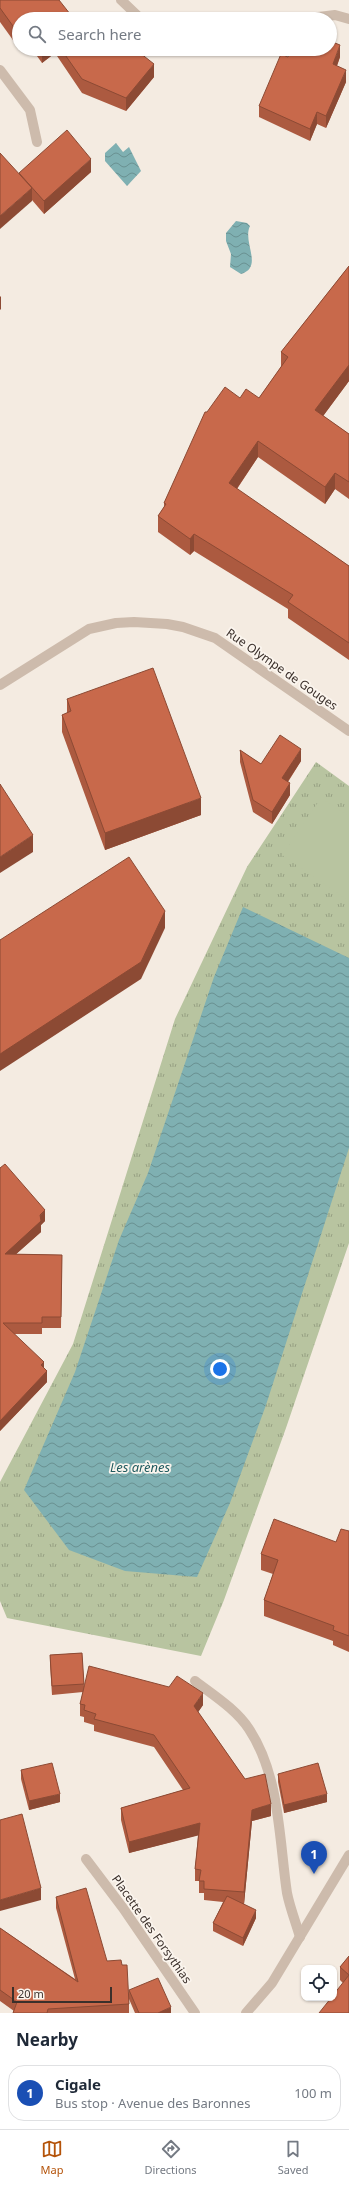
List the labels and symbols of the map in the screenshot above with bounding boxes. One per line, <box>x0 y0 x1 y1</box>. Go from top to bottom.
street label: Rue Olympe de Gouges <box>223 624 341 714</box>
your location <box>210 1359 230 1379</box>
water label: Les arènes <box>110 1458 170 1476</box>
pin: 1 <box>301 1841 327 1874</box>
street label: Placette des Forsythias <box>108 1871 196 1987</box>
scale bar <box>12 1985 112 2004</box>

